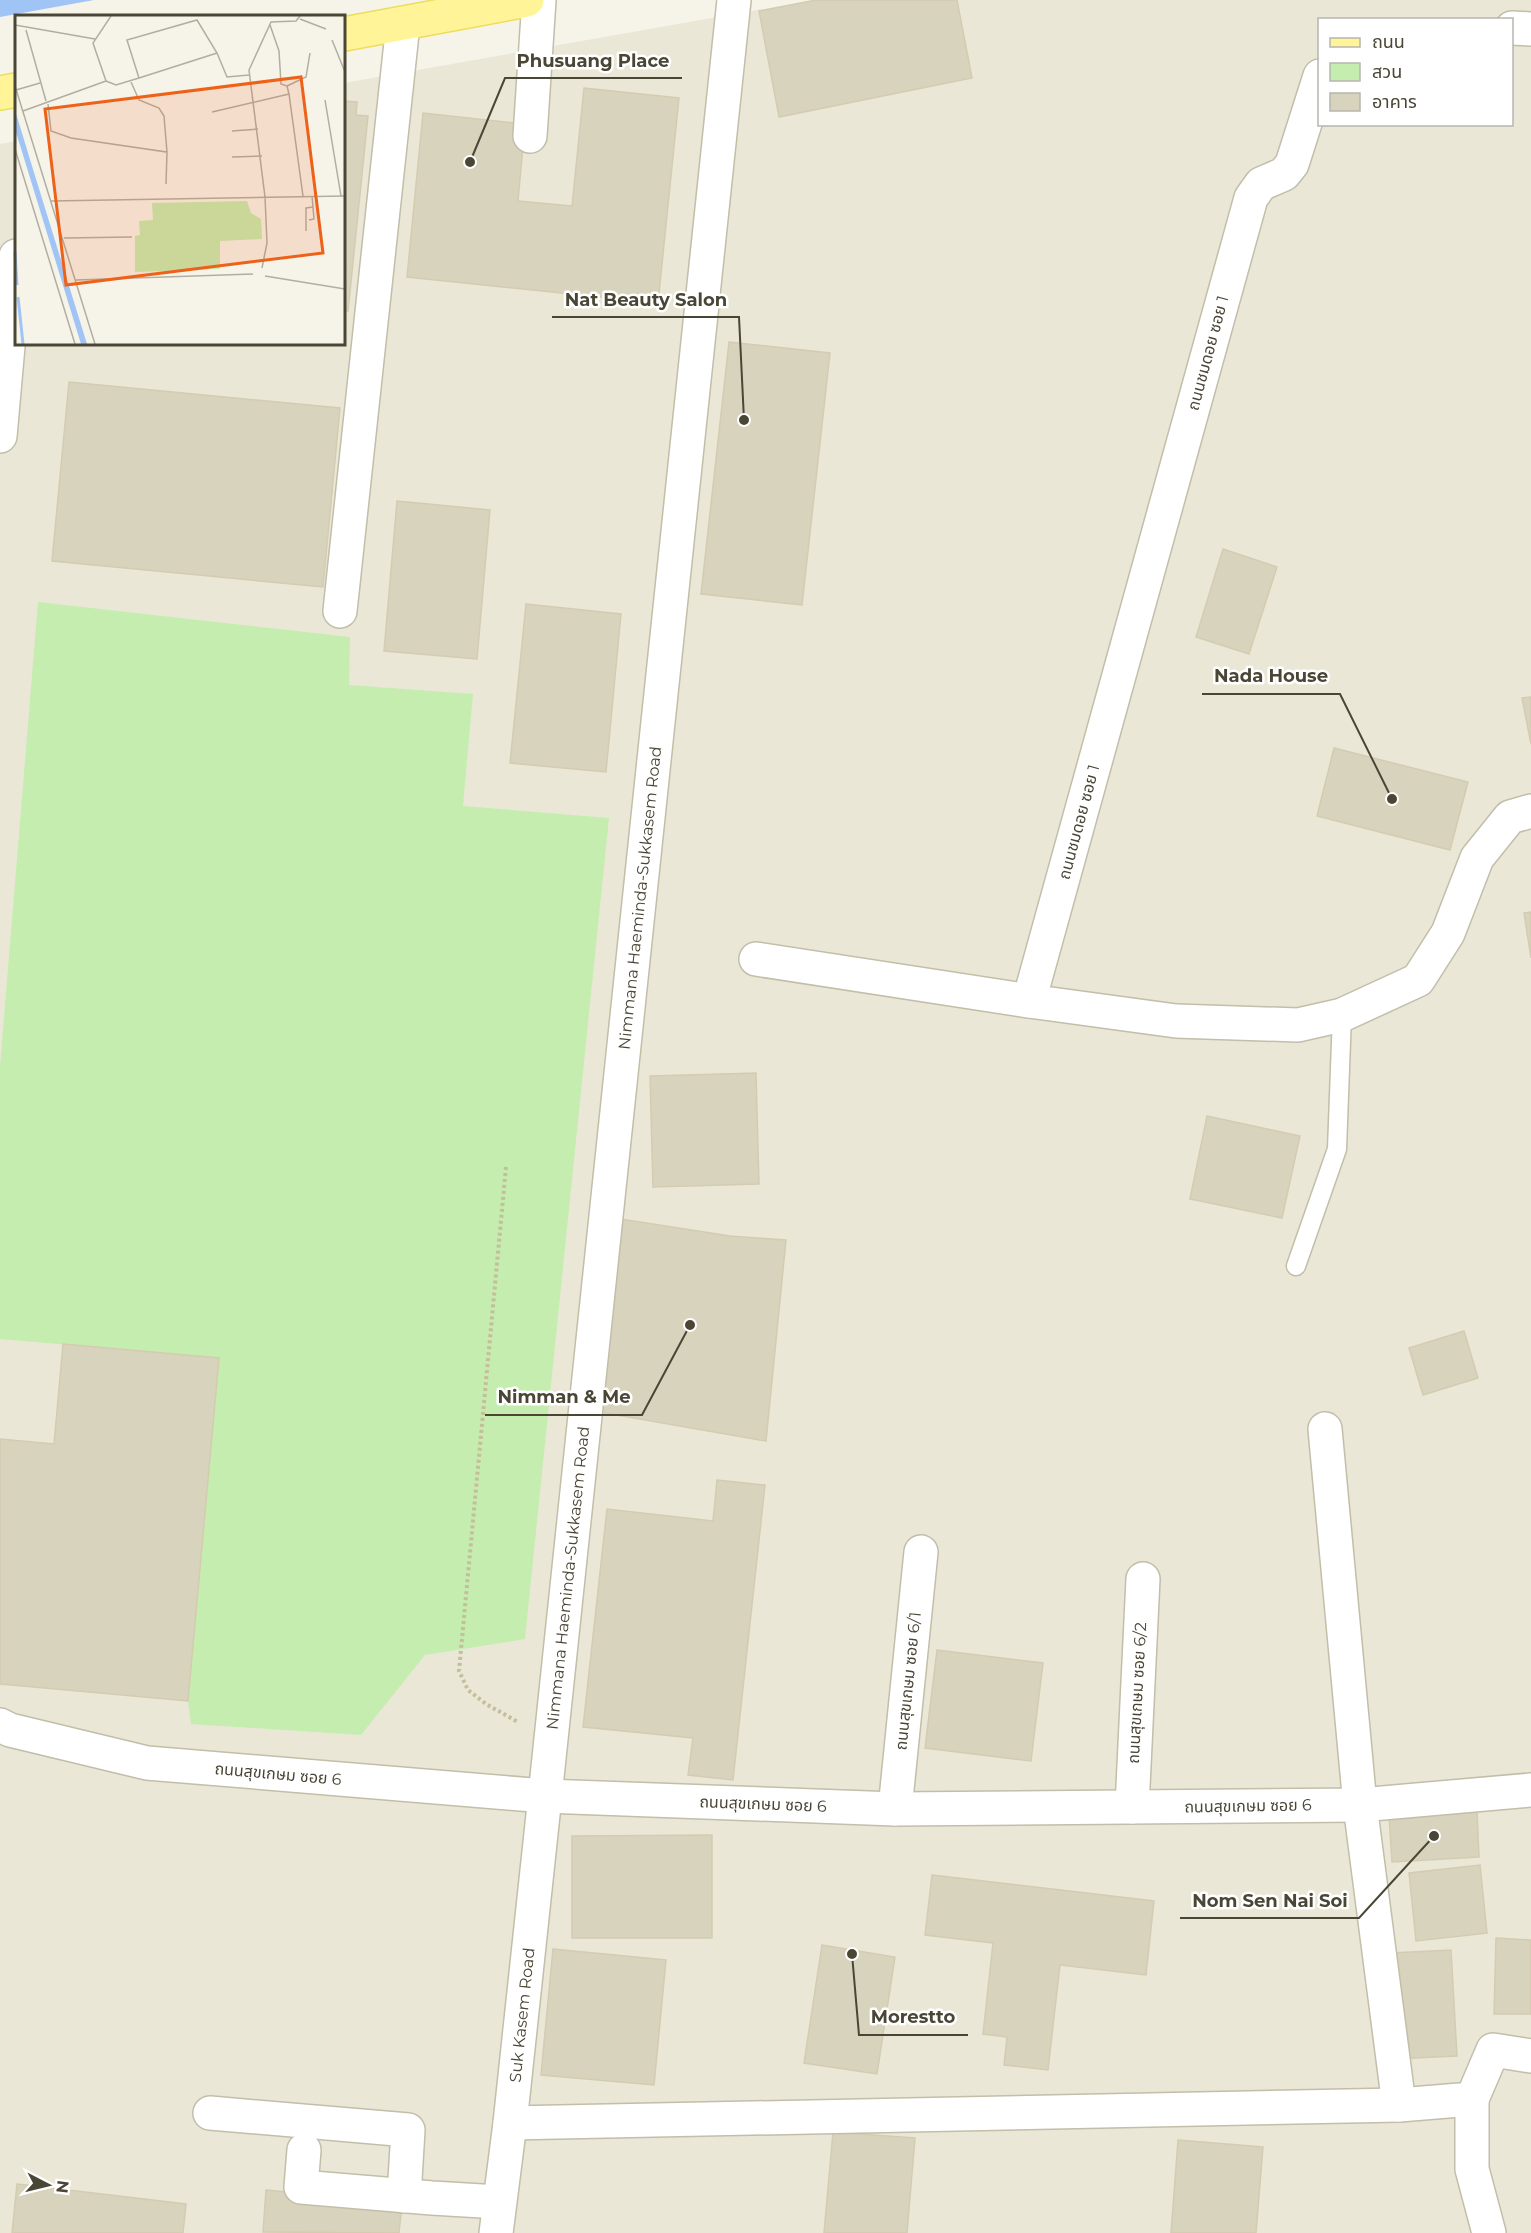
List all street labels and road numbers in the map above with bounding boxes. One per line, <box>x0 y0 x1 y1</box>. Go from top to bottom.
street label: ถนนชมดอย ซอย 1 <box>1184 293 1232 413</box>
street label: Nimmana Haeminda-Sukkasem Road <box>615 745 665 1051</box>
street label: ถนนชมดอย ซอย 1 <box>1055 762 1103 882</box>
street label: Nimmana Haeminda-Sukkasem Road <box>543 1425 593 1731</box>
street label: ถนนสุขเกษม ซอย 6/1 <box>891 1611 925 1751</box>
street label: ถนนสุขเกษม ซอย 6/2 <box>1124 1622 1150 1764</box>
street label: ถนนสุขเกษม ซอย 6 <box>214 1759 342 1789</box>
street label: ถนนสุขเกษม ซอย 6 <box>699 1792 827 1816</box>
street label: ถนนสุขเกษม ซอย 6 <box>1184 1795 1312 1817</box>
street label: Suk Kasem Road <box>505 1947 539 2083</box>

